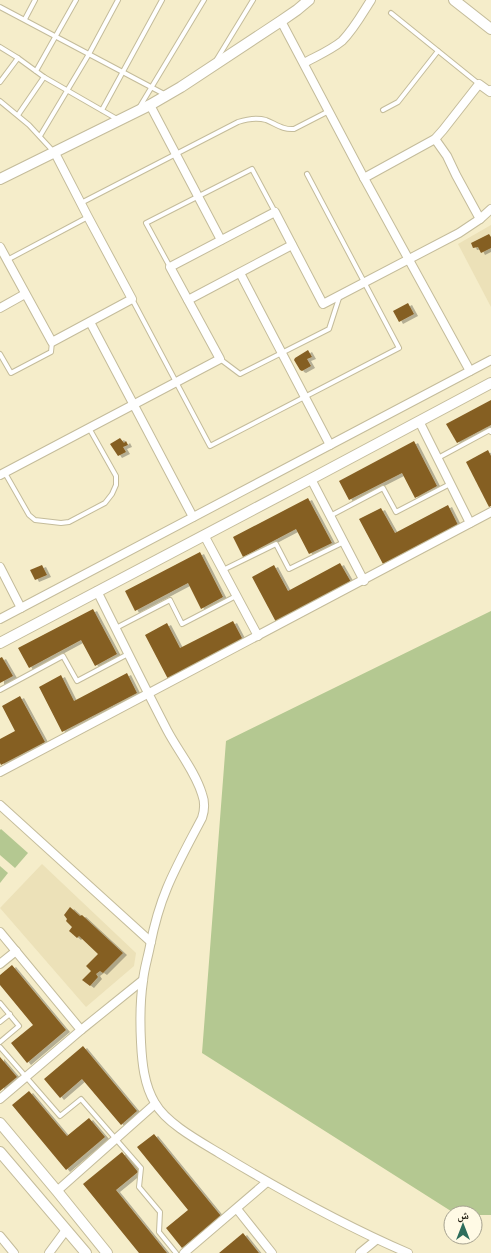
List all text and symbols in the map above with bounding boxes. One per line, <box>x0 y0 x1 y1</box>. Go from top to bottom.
north arrow <box>443 1205 483 1245</box>
text: ش <box>457 1207 469 1223</box>

